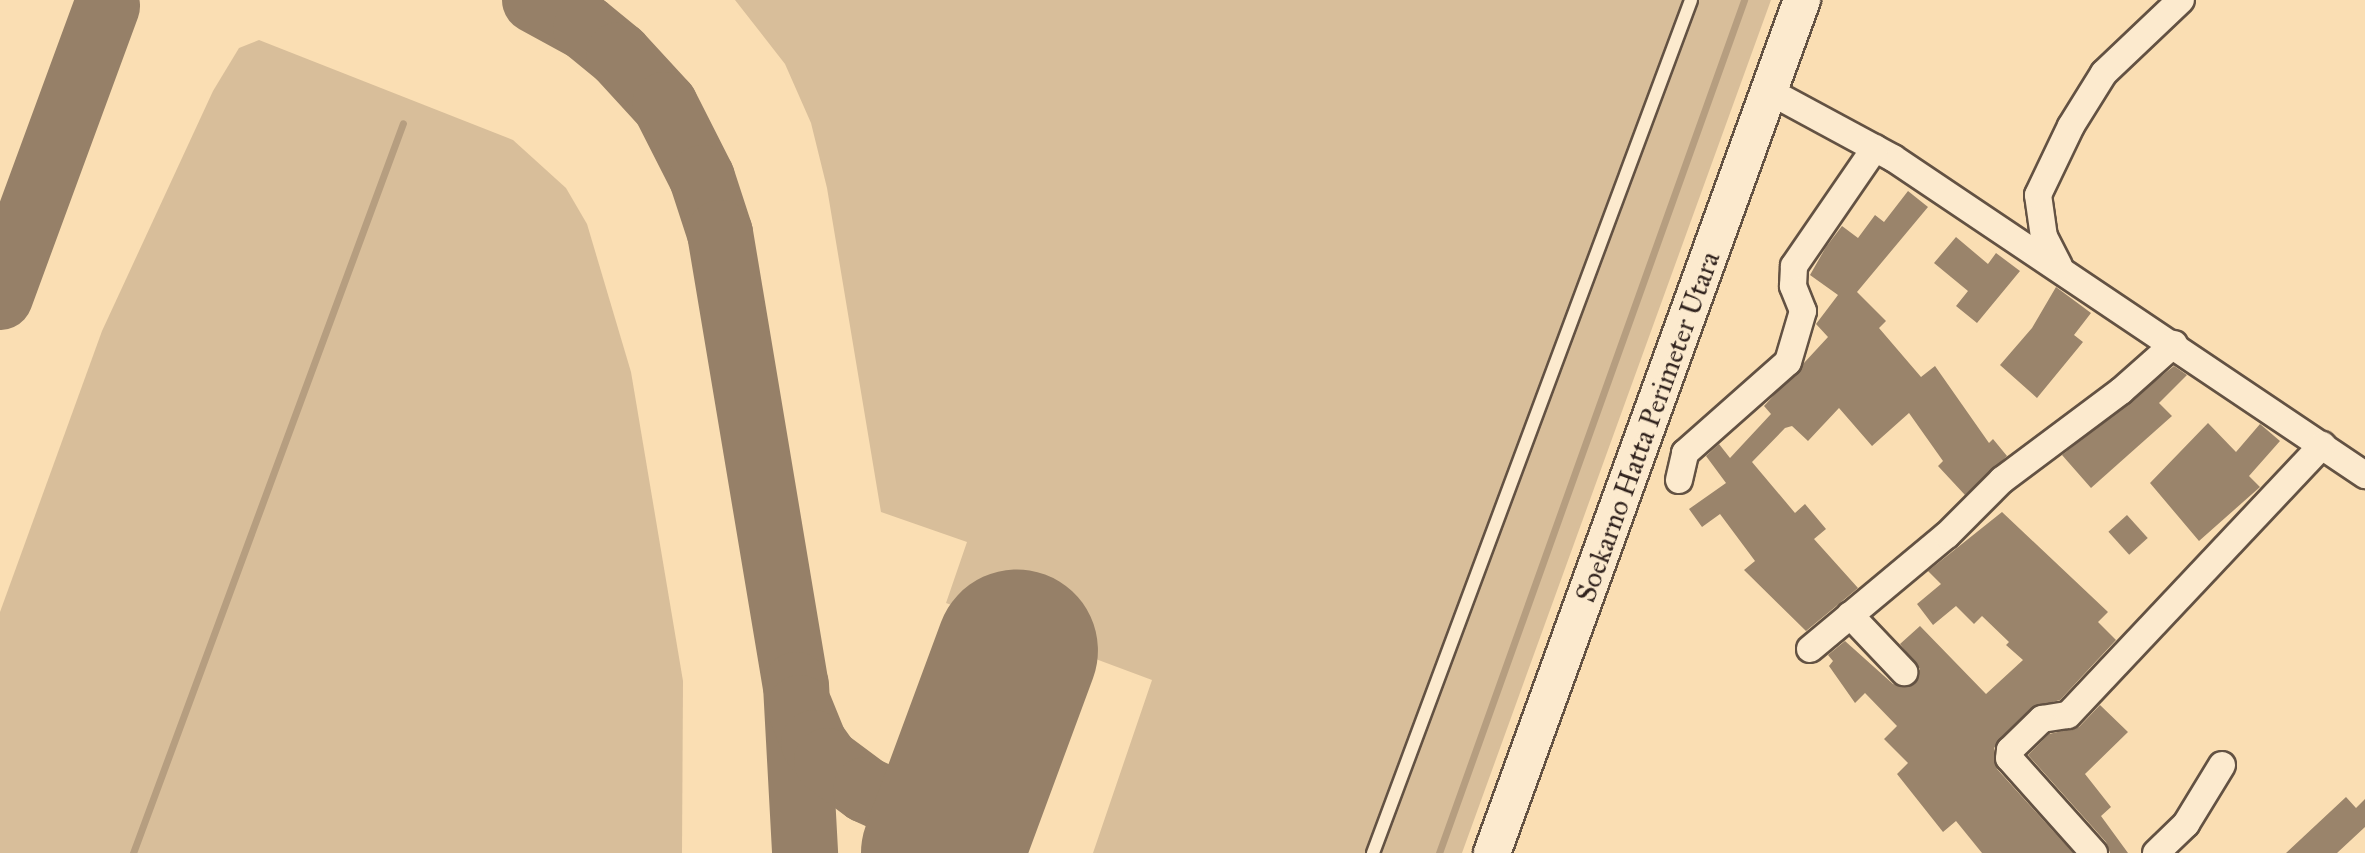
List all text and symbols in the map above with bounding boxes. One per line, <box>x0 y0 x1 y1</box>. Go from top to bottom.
street label: Soekarno Hatta Perimeter Utara <box>1569 247 1727 607</box>

